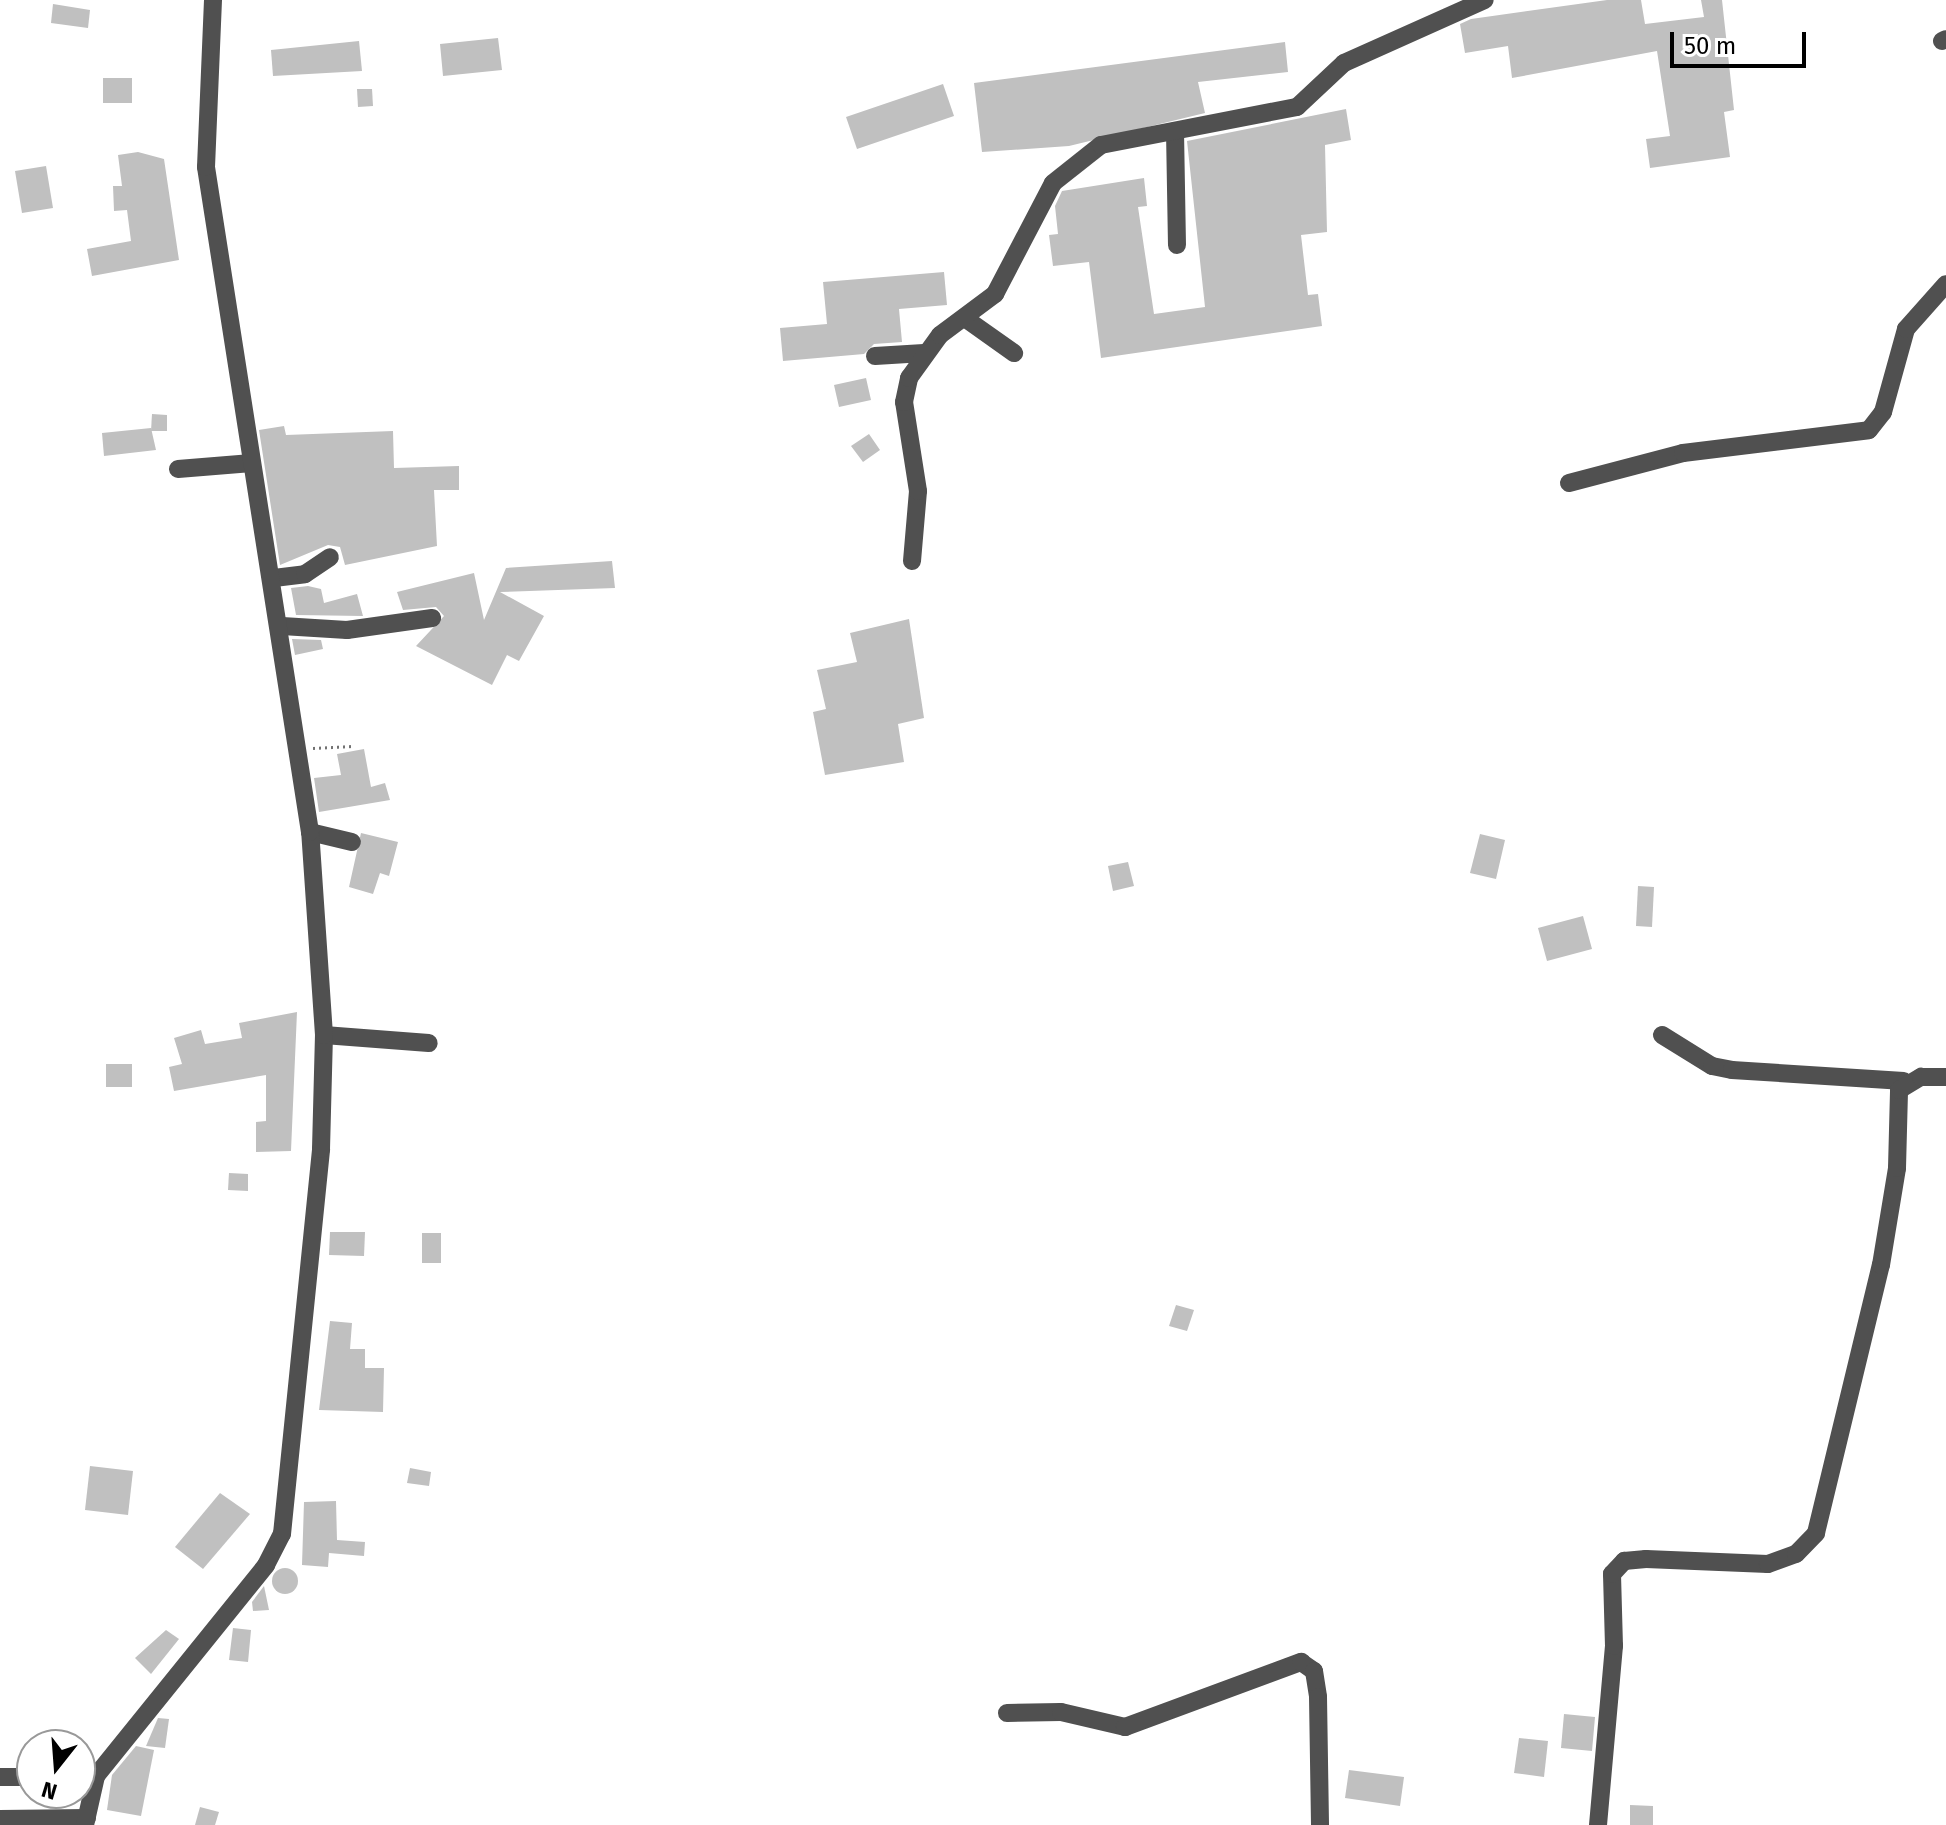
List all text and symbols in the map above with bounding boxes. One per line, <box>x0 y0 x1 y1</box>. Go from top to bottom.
scale bar <box>1674 16 1810 66</box>
text: 50 m <box>1684 32 1736 60</box>
north arrow <box>16 1729 96 1809</box>
text: N <box>38 1775 60 1806</box>

